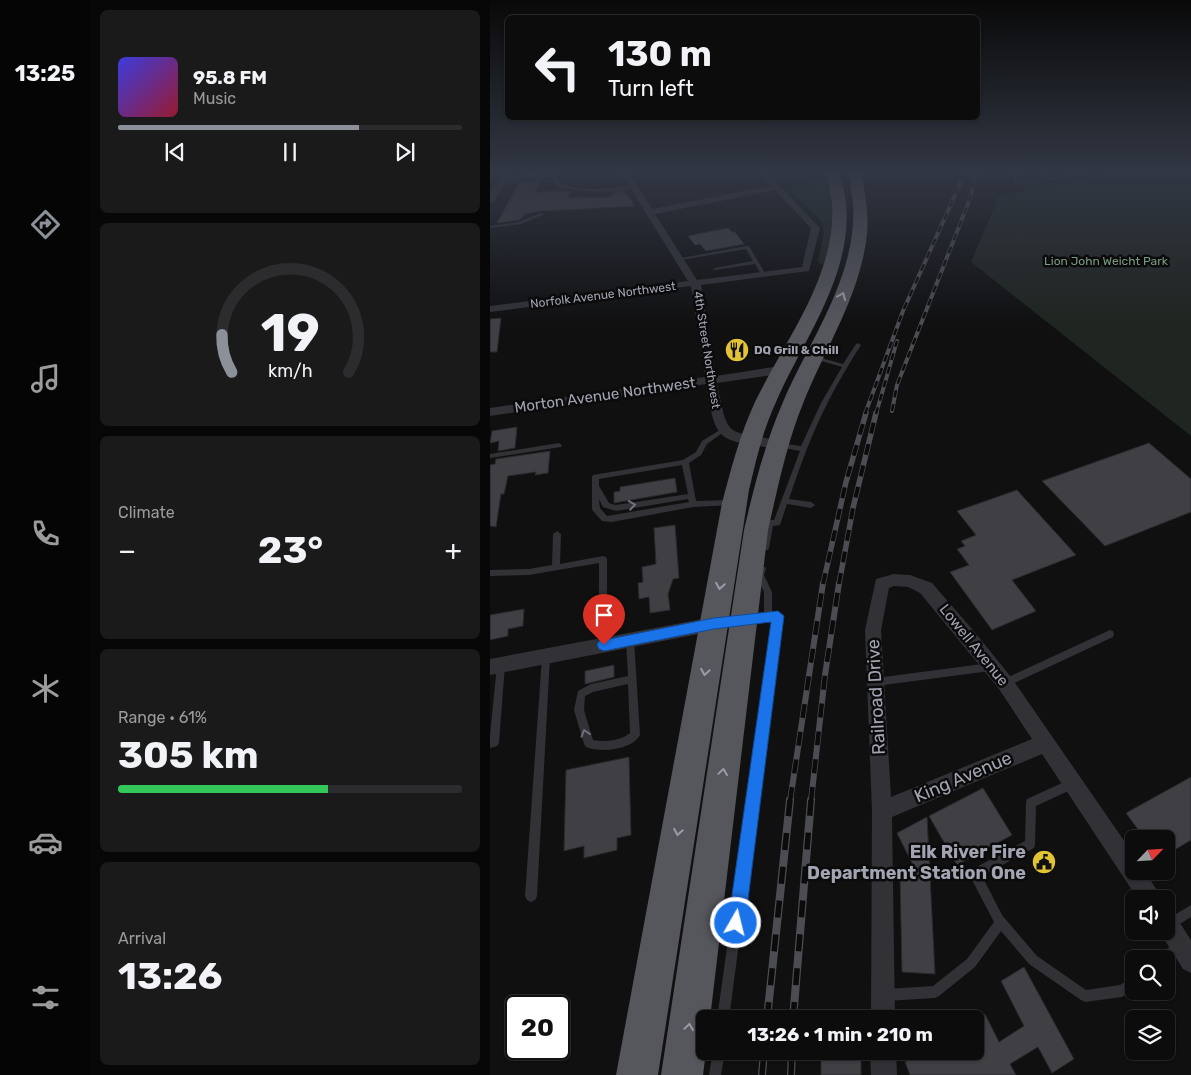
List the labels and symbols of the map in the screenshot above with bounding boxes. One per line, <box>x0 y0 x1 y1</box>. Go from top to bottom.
park label: Lion John Weicht Park <box>1044 254 1169 268</box>
street label: Norfolk Avenue Northwest <box>529 279 677 311</box>
street label: 4th Street Northwest <box>691 290 723 410</box>
one-way arrow <box>835 292 846 301</box>
restaurant icon: DQ Grill & Chill <box>724 337 750 363</box>
place label: DQ Grill & Chill <box>754 343 839 357</box>
street label: Morton Avenue Northwest <box>513 373 697 417</box>
one-way arrow <box>628 501 637 511</box>
one-way arrow <box>715 582 725 590</box>
pin <box>583 594 625 645</box>
street label: Lowell Avenue <box>936 600 1012 690</box>
street label: Railroad Drive <box>862 639 890 755</box>
one-way arrow <box>701 667 711 676</box>
one-way arrow <box>581 730 591 738</box>
street label: King Avenue <box>911 747 1015 807</box>
one-way arrow <box>717 768 728 776</box>
one-way arrow <box>674 827 684 836</box>
north arrow <box>1125 830 1175 880</box>
place label: Elk River Fire Department Station One <box>807 841 1026 884</box>
public building icon: Elk River Fire Department Station One <box>1031 849 1057 875</box>
position arrow <box>709 896 761 948</box>
speed limit sign: 20 <box>505 995 570 1060</box>
one-way arrow <box>683 1022 693 1031</box>

